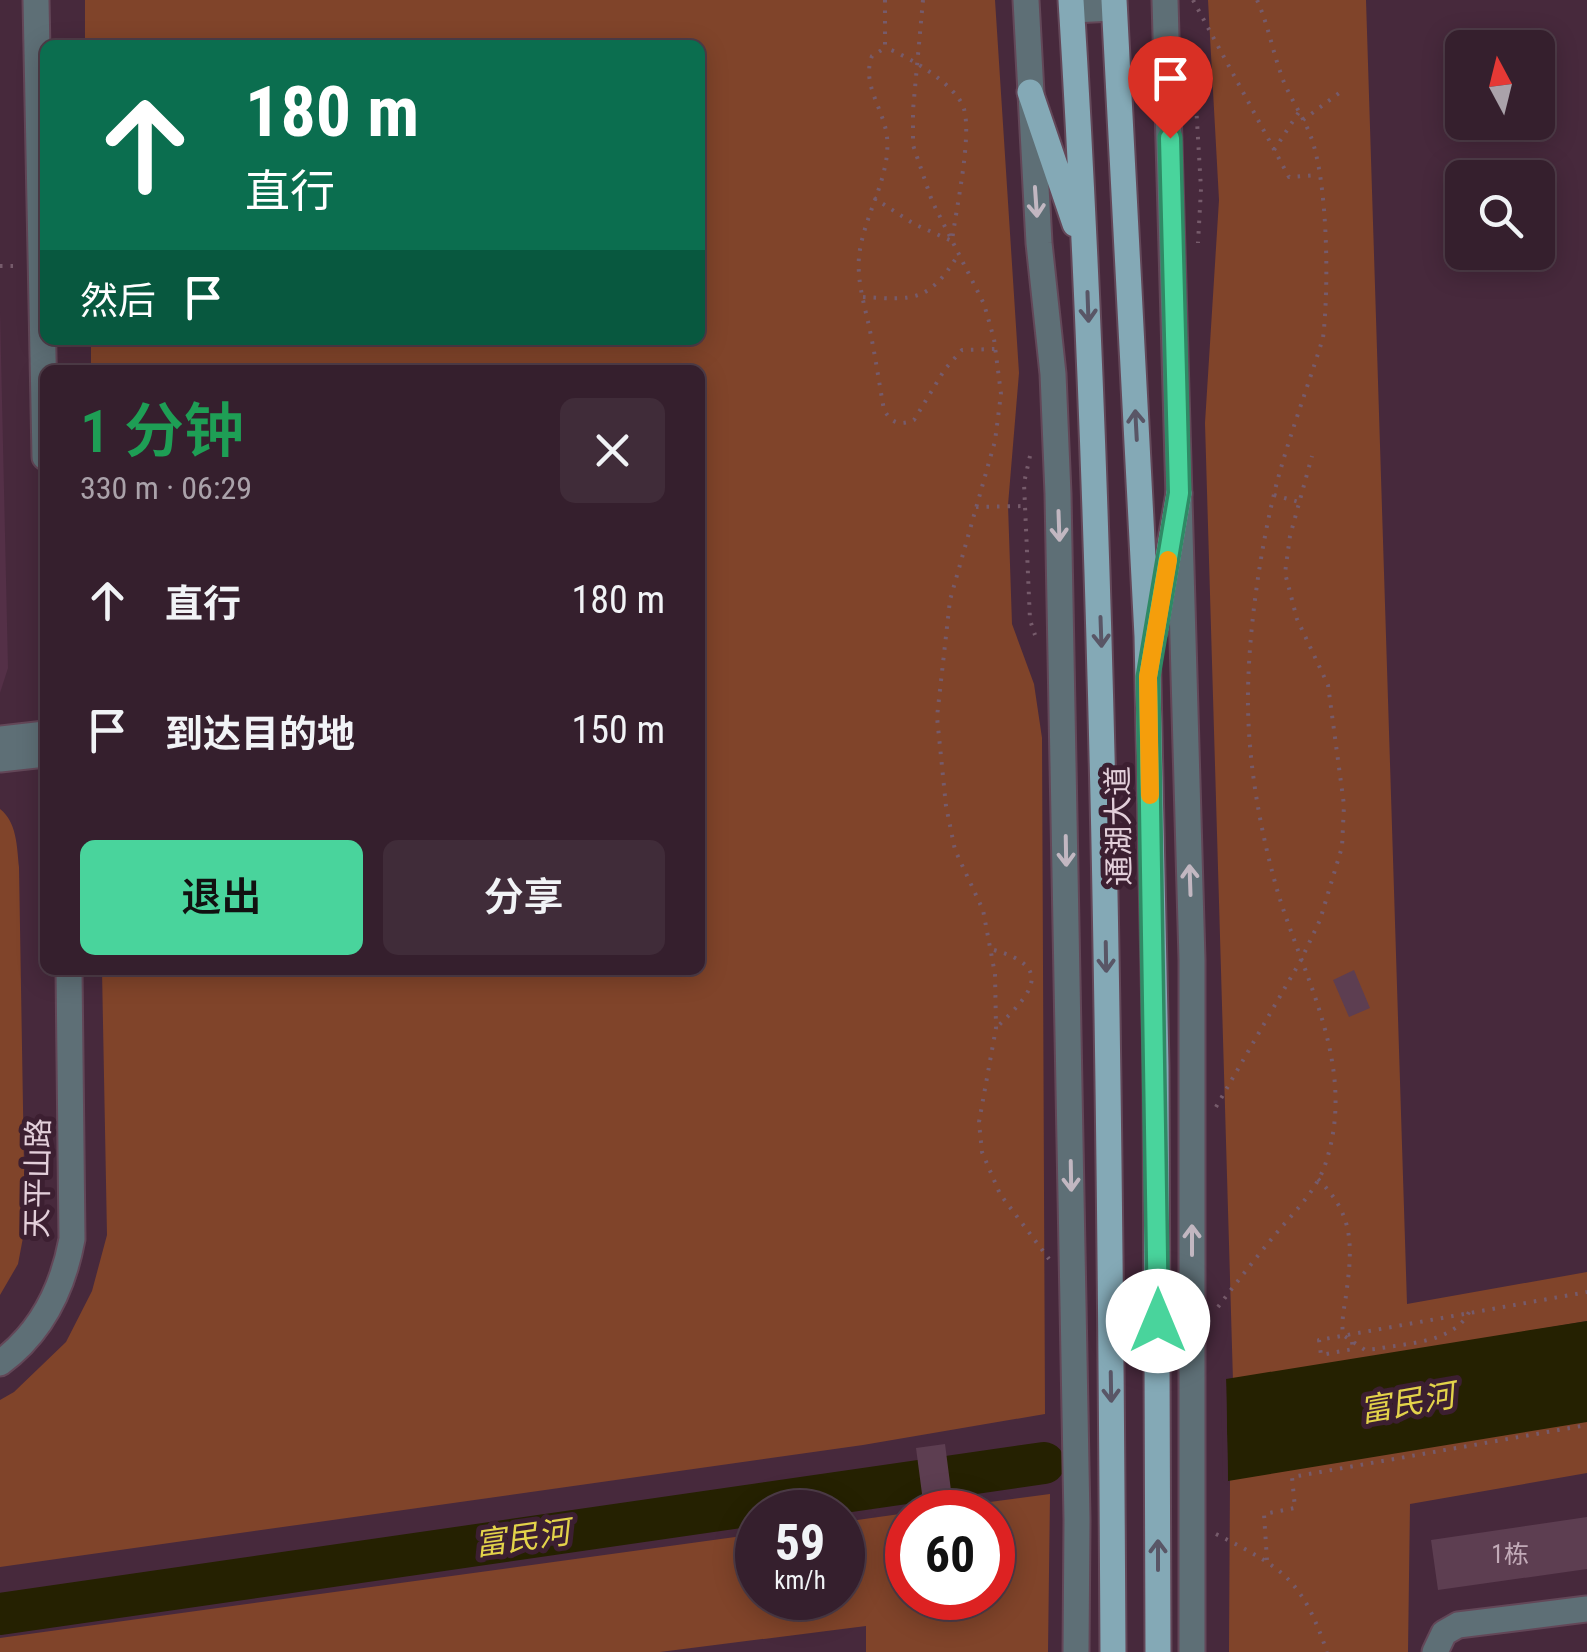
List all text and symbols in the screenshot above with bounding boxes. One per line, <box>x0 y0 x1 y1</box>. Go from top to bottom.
north arrow <box>1445 30 1555 140</box>
map controls <box>1445 30 1555 270</box>
pin <box>1128 36 1213 139</box>
icon: arrive <box>1143 51 1198 106</box>
text: 180 m <box>245 71 419 153</box>
icon: ahead <box>80 80 210 210</box>
button: search <box>1445 160 1555 270</box>
text: 直行 <box>245 165 335 218</box>
one-way arrow <box>1027 186 1046 218</box>
icon: arrive <box>176 270 231 325</box>
text: 然后 <box>80 279 156 323</box>
one-way arrow <box>1078 291 1097 323</box>
text: 1 分钟 <box>80 396 244 467</box>
button: close <box>560 398 665 503</box>
one-way arrow <box>1126 409 1145 441</box>
text: 330 m · 06:29 <box>80 469 252 507</box>
one-way arrow <box>1049 510 1068 542</box>
icon: ahead <box>80 573 135 628</box>
text: 180 m <box>571 578 665 622</box>
text: 直行 <box>165 582 241 626</box>
one-way arrow <box>1092 615 1111 647</box>
icon: arrive <box>80 703 135 758</box>
text: 150 m <box>571 708 665 752</box>
text: 到达目的地 <box>165 712 355 756</box>
street label: 通湖大道 <box>1100 766 1137 886</box>
one-way arrow <box>1056 834 1076 867</box>
button: 退出 <box>80 840 363 955</box>
button: 分享 <box>383 840 665 955</box>
one-way arrow <box>1180 864 1200 896</box>
one-way arrow <box>1096 940 1115 972</box>
street label: 天平山路 <box>19 1118 56 1238</box>
one-way arrow <box>1062 1160 1080 1192</box>
one-way arrow <box>1182 1224 1202 1256</box>
position arrow <box>1106 1269 1210 1373</box>
one-way arrow <box>1102 1370 1120 1402</box>
water label: 富民河 <box>1356 1375 1463 1430</box>
speed limit sign: 60 <box>885 1490 1015 1620</box>
water label: 富民河 <box>472 1512 578 1563</box>
text: 59 <box>775 1514 825 1572</box>
one-way arrow <box>1148 1539 1168 1572</box>
house number: 1栋 <box>1491 1540 1529 1569</box>
text: km/h <box>774 1566 826 1595</box>

